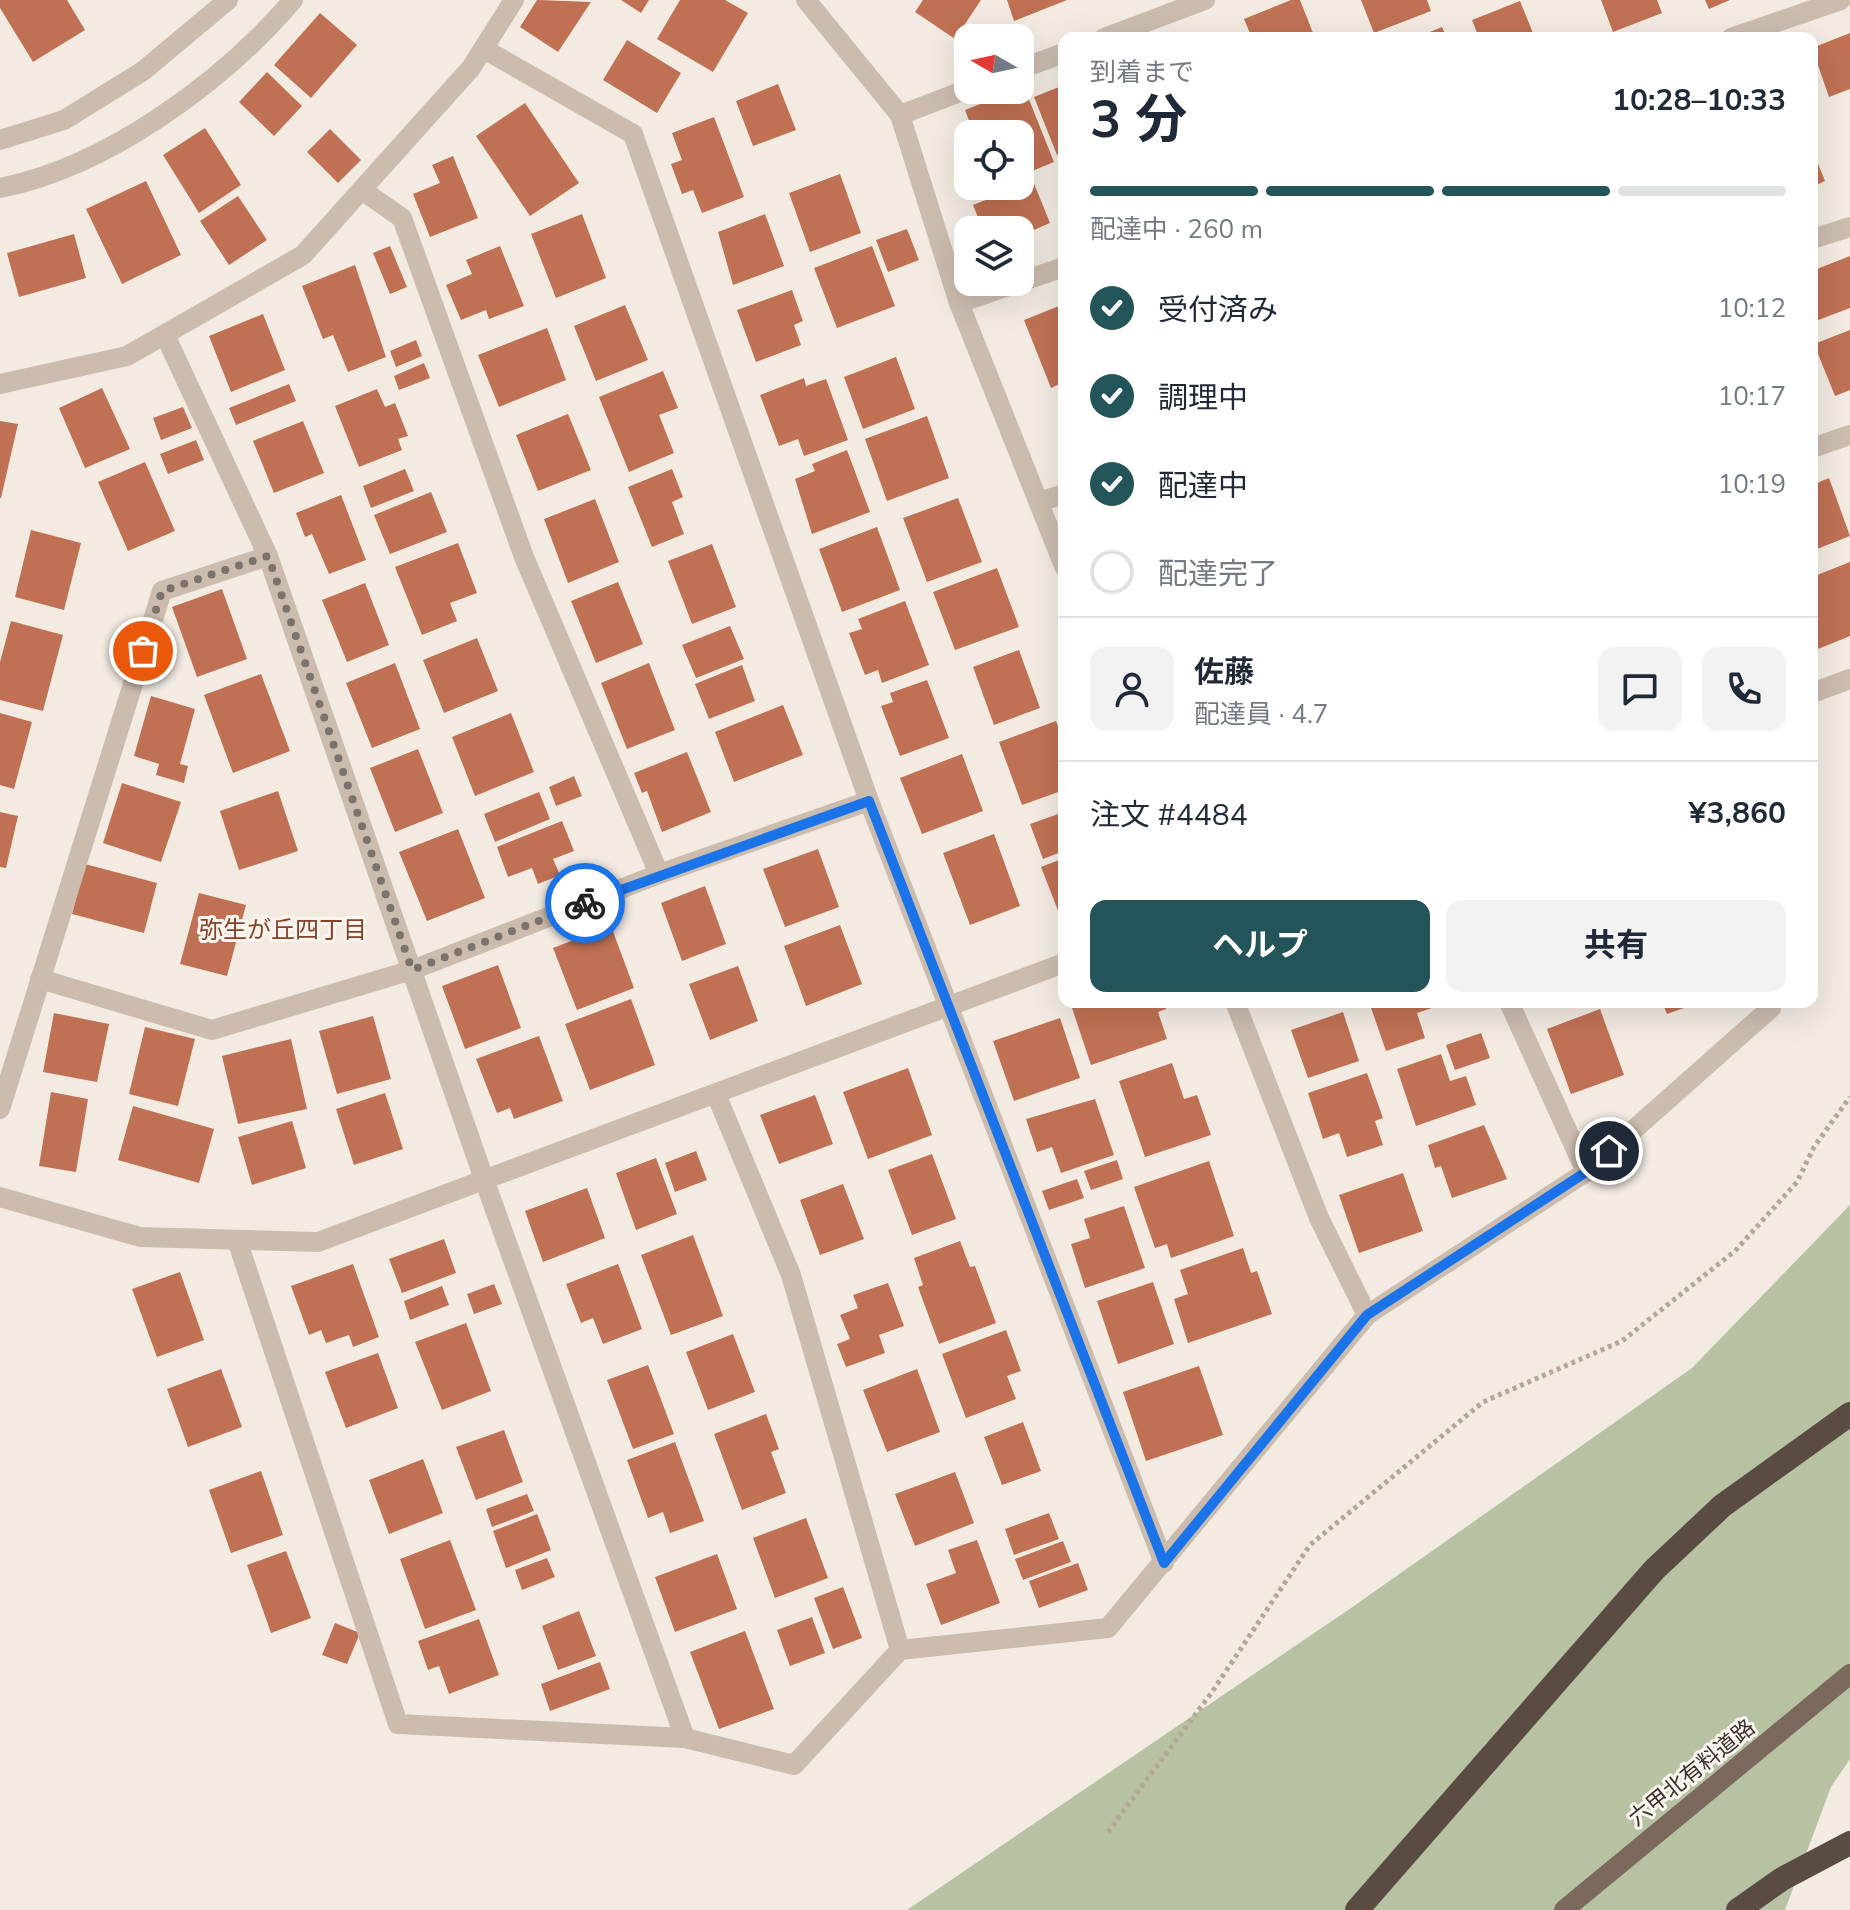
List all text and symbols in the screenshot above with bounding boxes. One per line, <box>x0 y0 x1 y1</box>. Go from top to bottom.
north arrow <box>954 24 1034 104</box>
map controls <box>954 24 1034 296</box>
text: 到着まで <box>1090 55 1194 90</box>
text: 10:28–10:33 <box>1612 80 1786 121</box>
text: 3 分 <box>1090 84 1187 155</box>
button: locate <box>954 120 1034 200</box>
text: 配達中 · 260 m <box>1090 212 1263 247</box>
button: layers <box>954 216 1034 296</box>
icon: check <box>1090 286 1134 330</box>
text: 受付済み <box>1158 290 1278 331</box>
text: 10:12 <box>1718 291 1786 326</box>
icon: check <box>1090 374 1134 418</box>
text: 調理中 <box>1158 378 1248 419</box>
text: 10:17 <box>1718 379 1786 414</box>
icon: check <box>1090 462 1134 506</box>
text: 配達中 <box>1158 466 1248 507</box>
text: 10:19 <box>1718 467 1786 502</box>
text: 配達完了 <box>1158 554 1278 595</box>
pin <box>109 617 177 685</box>
icon: bag <box>121 629 165 673</box>
button: person <box>1090 647 1174 731</box>
button: chat <box>1598 647 1682 731</box>
button: phone <box>1702 647 1786 731</box>
text: 佐藤 <box>1194 652 1254 693</box>
text: 配達員 · 4.7 <box>1194 697 1328 732</box>
text: ¥3,860 <box>1689 793 1786 834</box>
text: 注文 #4484 <box>1090 795 1248 836</box>
courier <box>545 863 625 943</box>
icon: bike <box>563 881 607 925</box>
button: ヘルプ <box>1090 900 1430 992</box>
button: 共有 <box>1446 900 1786 992</box>
district label: 弥生が丘四丁目 <box>199 914 367 946</box>
pin <box>1575 1117 1643 1185</box>
icon: home <box>1587 1129 1631 1173</box>
street label: 六甲北有料道路 <box>1623 1713 1761 1833</box>

